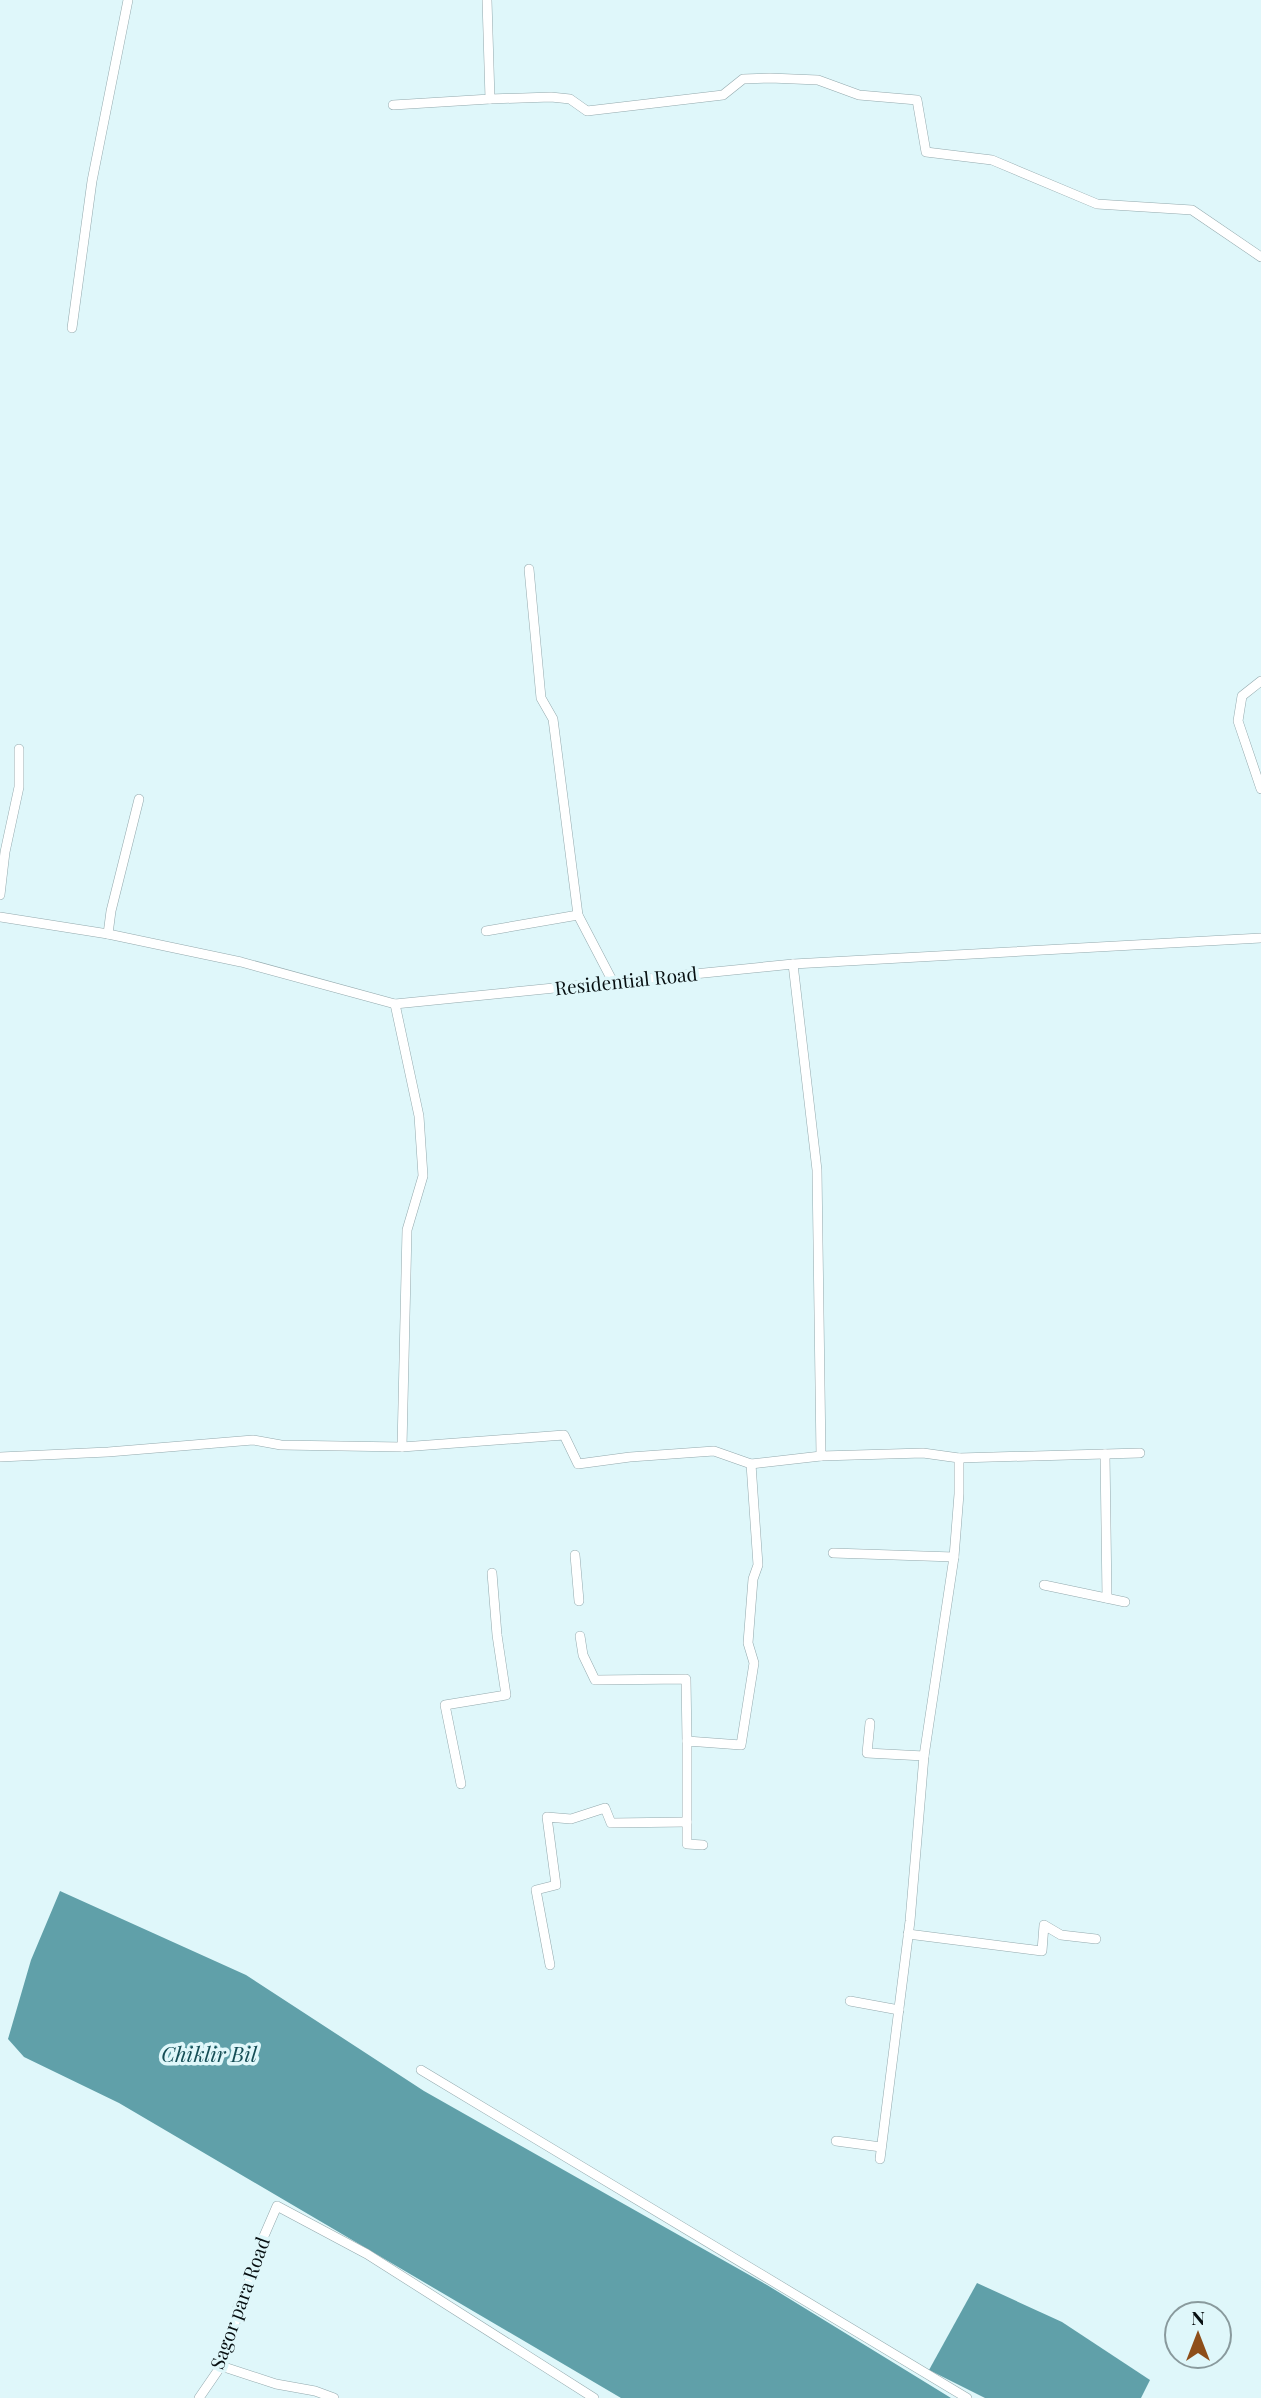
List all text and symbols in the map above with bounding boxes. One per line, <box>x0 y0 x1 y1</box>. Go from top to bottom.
street label: Residential Road <box>553 960 698 1000</box>
water label: Chiklir Bil <box>161 2039 258 2067</box>
street label: Sagor para Road <box>203 2233 275 2372</box>
north arrow <box>1163 2300 1233 2370</box>
text: N <box>1191 2304 1205 2330</box>

